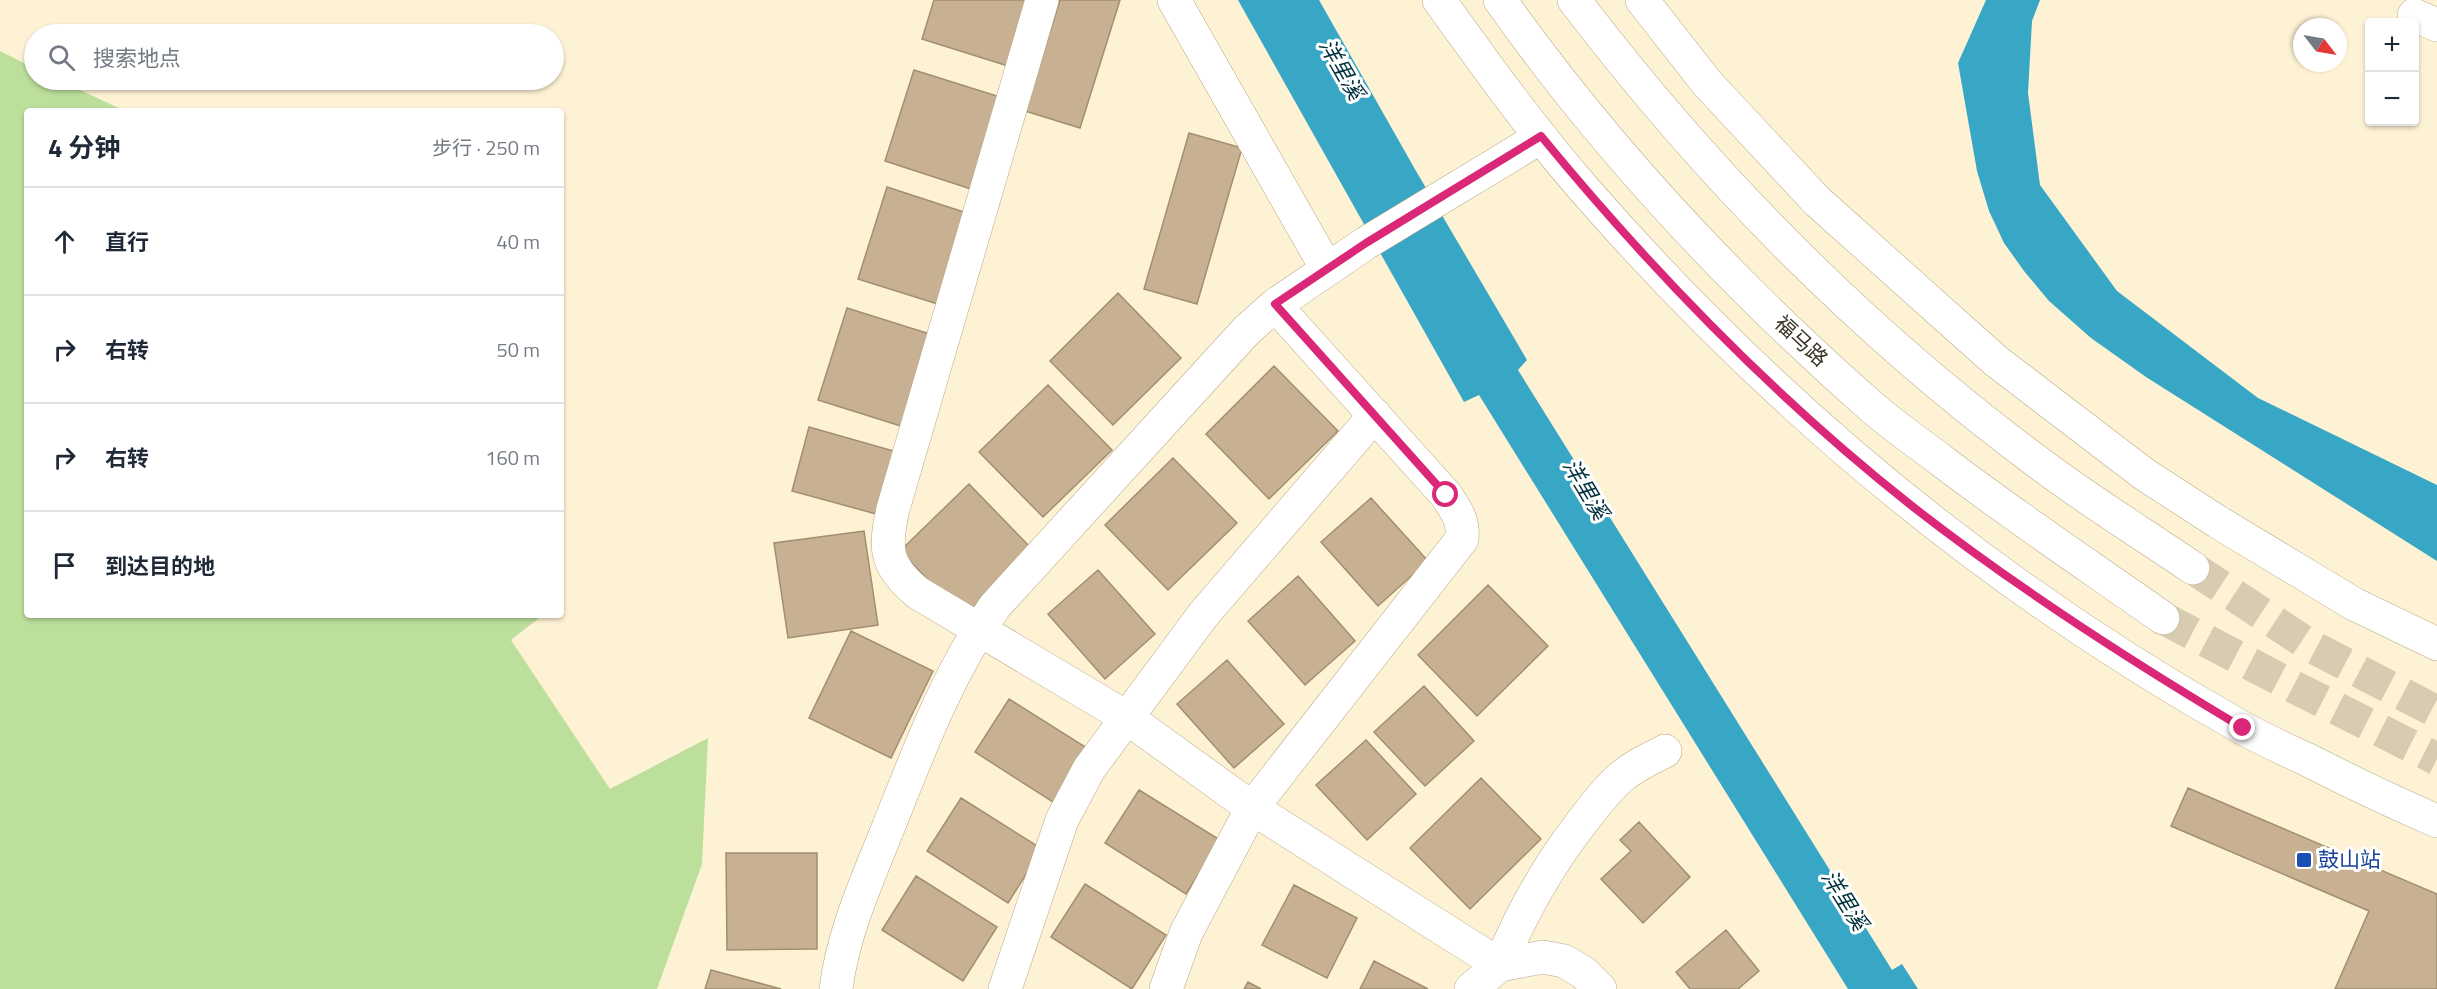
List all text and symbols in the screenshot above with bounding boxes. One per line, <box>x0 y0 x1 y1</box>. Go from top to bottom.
north arrow <box>2293 18 2347 72</box>
map controls <box>2365 18 2419 126</box>
button: + <box>2365 18 2419 72</box>
search box <box>24 24 564 90</box>
water label: 洋里溪 <box>1311 32 1374 108</box>
icon: search <box>45 41 78 74</box>
text: 搜索地点 <box>93 41 181 75</box>
button: − <box>2365 72 2419 126</box>
text: 4 分钟 <box>48 128 120 167</box>
text: 步行 · 250 m <box>432 132 540 163</box>
icon: ahead <box>48 225 81 258</box>
text: 直行 <box>105 225 149 259</box>
text: 40 m <box>496 226 540 257</box>
street label: 福马路 <box>1768 307 1836 373</box>
icon: right <box>48 333 81 366</box>
text: 右转 <box>105 333 149 367</box>
text: 50 m <box>496 334 540 365</box>
icon: right <box>48 441 81 474</box>
text: 右转 <box>105 441 149 475</box>
text: 160 m <box>485 442 540 473</box>
water label: 洋里溪 <box>1554 452 1619 528</box>
route start <box>1432 481 1458 507</box>
icon: arrive <box>48 549 81 582</box>
text: 到达目的地 <box>105 549 215 583</box>
route end <box>2229 714 2255 740</box>
place label: 鼓山站 <box>2318 843 2381 875</box>
marker: 鼓山站 <box>2295 851 2313 869</box>
water label: 洋里溪 <box>1813 863 1878 939</box>

